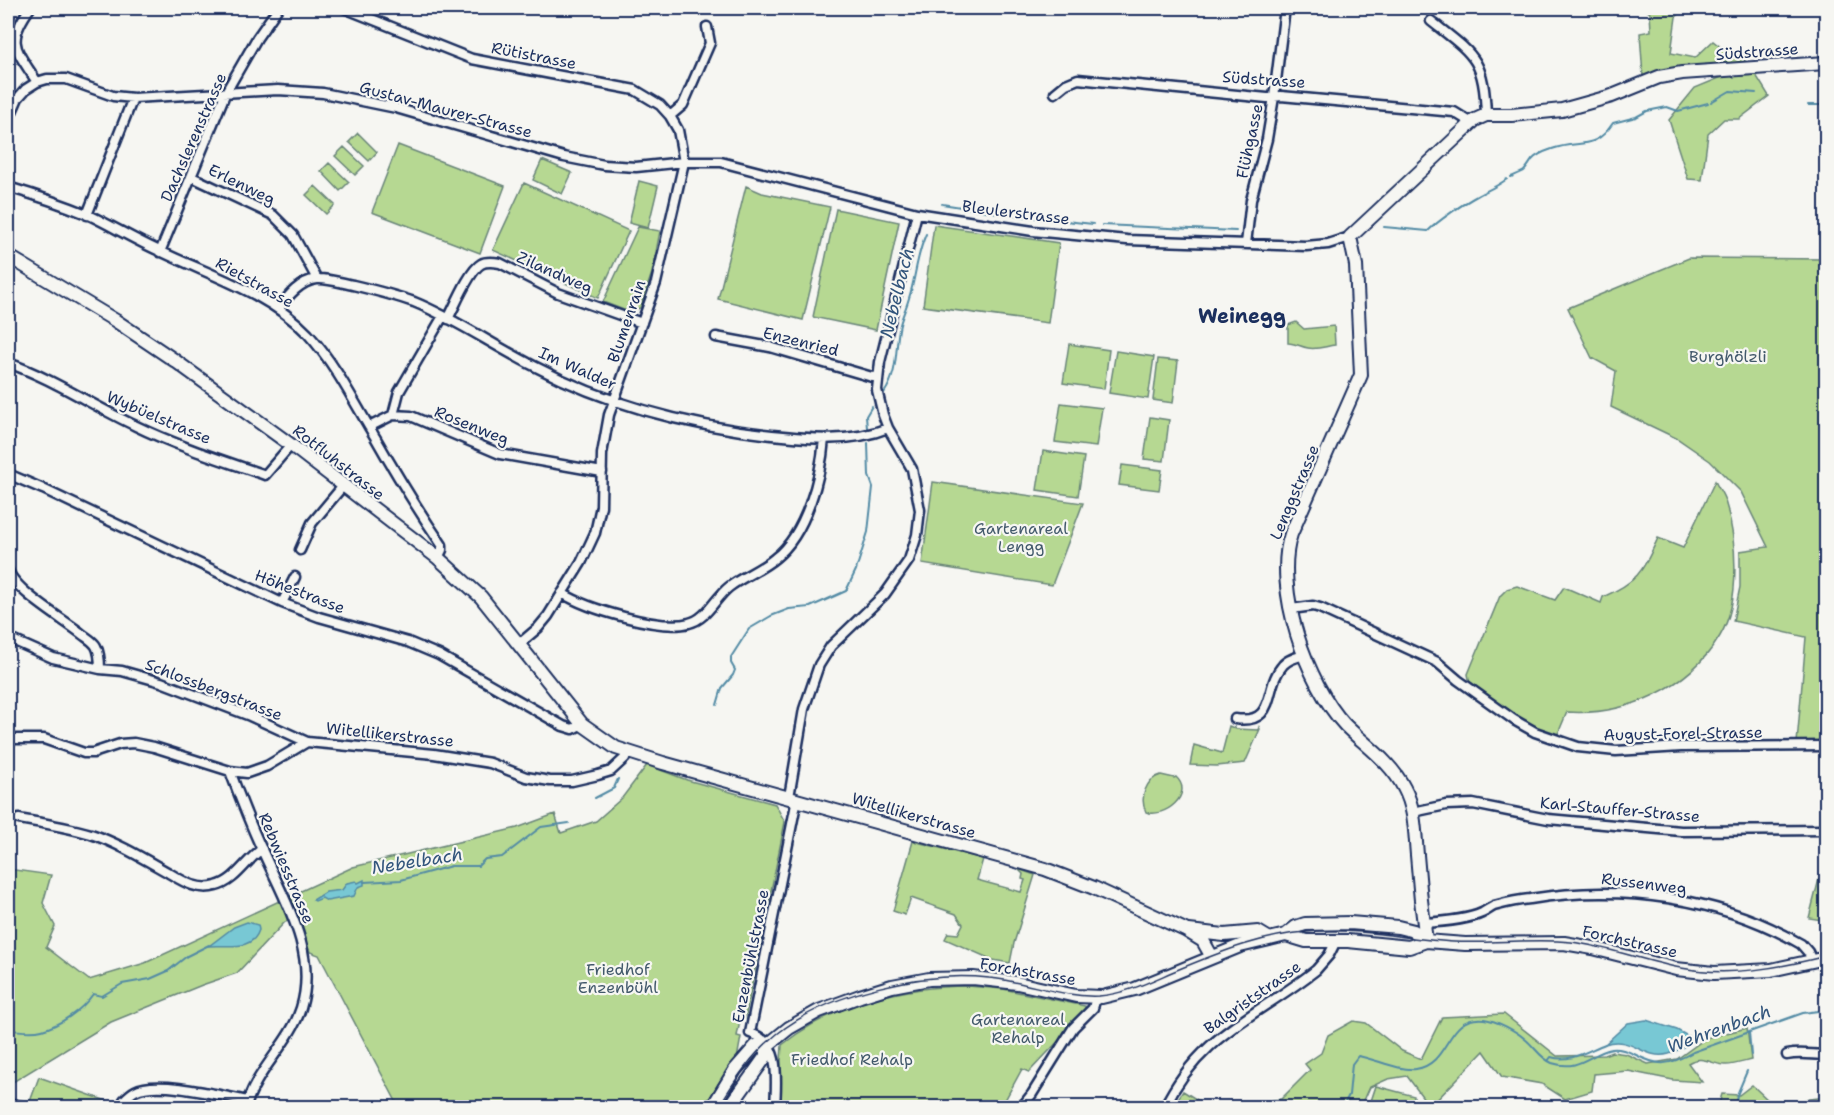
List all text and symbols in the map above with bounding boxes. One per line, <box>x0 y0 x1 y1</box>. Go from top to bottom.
street label: Rütistrasse <box>490 37 578 74</box>
street label: Südstrasse <box>1715 38 1799 65</box>
street label: Südstrasse <box>1222 66 1306 93</box>
street label: Dachslerenstrasse <box>156 69 231 205</box>
street label: Gustav-Maurer-Strasse <box>357 76 535 143</box>
street label: Flühgasse <box>1231 102 1268 180</box>
street label: Erlenweg <box>205 159 279 210</box>
street label: Bleulerstrasse <box>961 195 1071 230</box>
water label: Nebelbach <box>874 245 920 341</box>
street label: Zilandweg <box>514 246 596 299</box>
street label: Rietstrasse <box>212 252 298 313</box>
street label: Blumenrain <box>603 277 651 365</box>
district label: Weinegg <box>1198 303 1286 329</box>
street label: Enzenried <box>761 322 841 361</box>
street label: Im Walder <box>536 342 620 395</box>
park label: Burghölzli <box>1689 346 1767 367</box>
street label: Wybüelstrasse <box>103 386 214 449</box>
street label: Rosenweg <box>431 401 512 450</box>
street label: Rotfluhstrasse <box>288 420 389 505</box>
street label: Lenggstrasse <box>1265 441 1324 543</box>
park label: Gartenareal Lengg <box>974 518 1068 557</box>
street label: Höhestrasse <box>252 565 348 618</box>
street label: Schlossbergstrasse <box>142 654 285 725</box>
street label: Witellikerstrasse <box>325 717 455 752</box>
street label: August-Forel-Strasse <box>1603 722 1763 745</box>
street label: Witellikerstrasse <box>849 788 978 843</box>
street label: Karl-Stauffer-Strasse <box>1539 792 1701 827</box>
street label: Rebwiesstrasse <box>254 810 319 927</box>
water label: Nebelbach <box>370 842 464 880</box>
street label: Russenweg <box>1600 868 1688 899</box>
street label: Enzenbühlstrasse <box>727 888 774 1025</box>
street label: Forchstrasse <box>1580 920 1680 963</box>
street label: Forchstrasse <box>978 953 1078 990</box>
street label: Balgriststrasse <box>1199 956 1305 1039</box>
park label: Friedhof Enzenbühl <box>578 959 658 998</box>
water label: Wehrenbach <box>1664 999 1774 1059</box>
park label: Gartenareal Rehalp <box>971 1009 1065 1048</box>
park label: Friedhof Rehalp <box>791 1049 913 1070</box>

